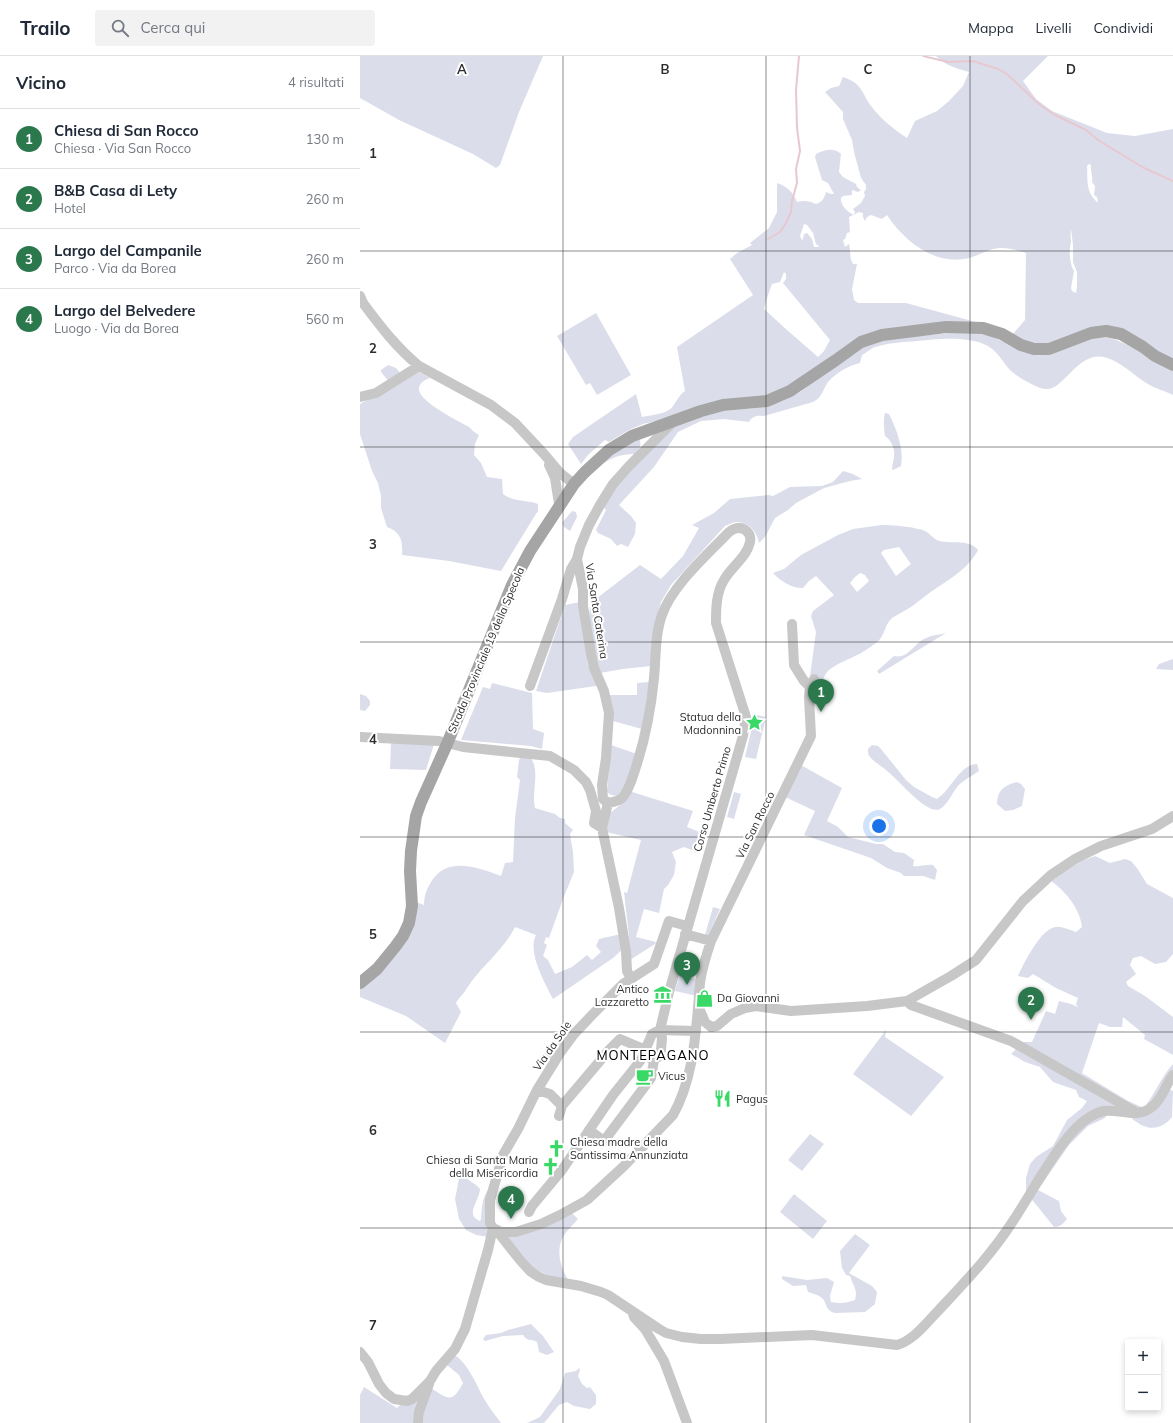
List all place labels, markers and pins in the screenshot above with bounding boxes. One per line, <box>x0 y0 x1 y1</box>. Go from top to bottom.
pin: 1 <box>808 679 834 712</box>
place label: Statua della Madonnina <box>680 710 741 737</box>
place icon: Statua della Madonnina <box>744 713 764 733</box>
pin: 3 <box>674 952 700 985</box>
place label: Antico Lazzaretto <box>595 982 649 1009</box>
museum icon: Antico Lazzaretto <box>652 985 672 1005</box>
pin: 2 <box>1018 987 1044 1020</box>
shop icon: Da Giovanni <box>694 988 714 1008</box>
place label: Da Giovanni <box>717 991 779 1005</box>
cafe icon: Vicus <box>635 1066 655 1086</box>
place label: Vicus <box>658 1069 686 1083</box>
restaurant icon: Pagus <box>713 1089 733 1109</box>
place label: Pagus <box>736 1092 768 1106</box>
place label: Chiesa madre della Santissima Annunziata <box>570 1135 688 1162</box>
church icon: Chiesa madre della Santissima Annunziata <box>547 1138 567 1158</box>
place label: Chiesa di Santa Maria della Misericordia <box>426 1153 538 1180</box>
church icon: Chiesa di Santa Maria della Misericordia <box>541 1156 561 1176</box>
pin: 4 <box>498 1186 524 1219</box>

